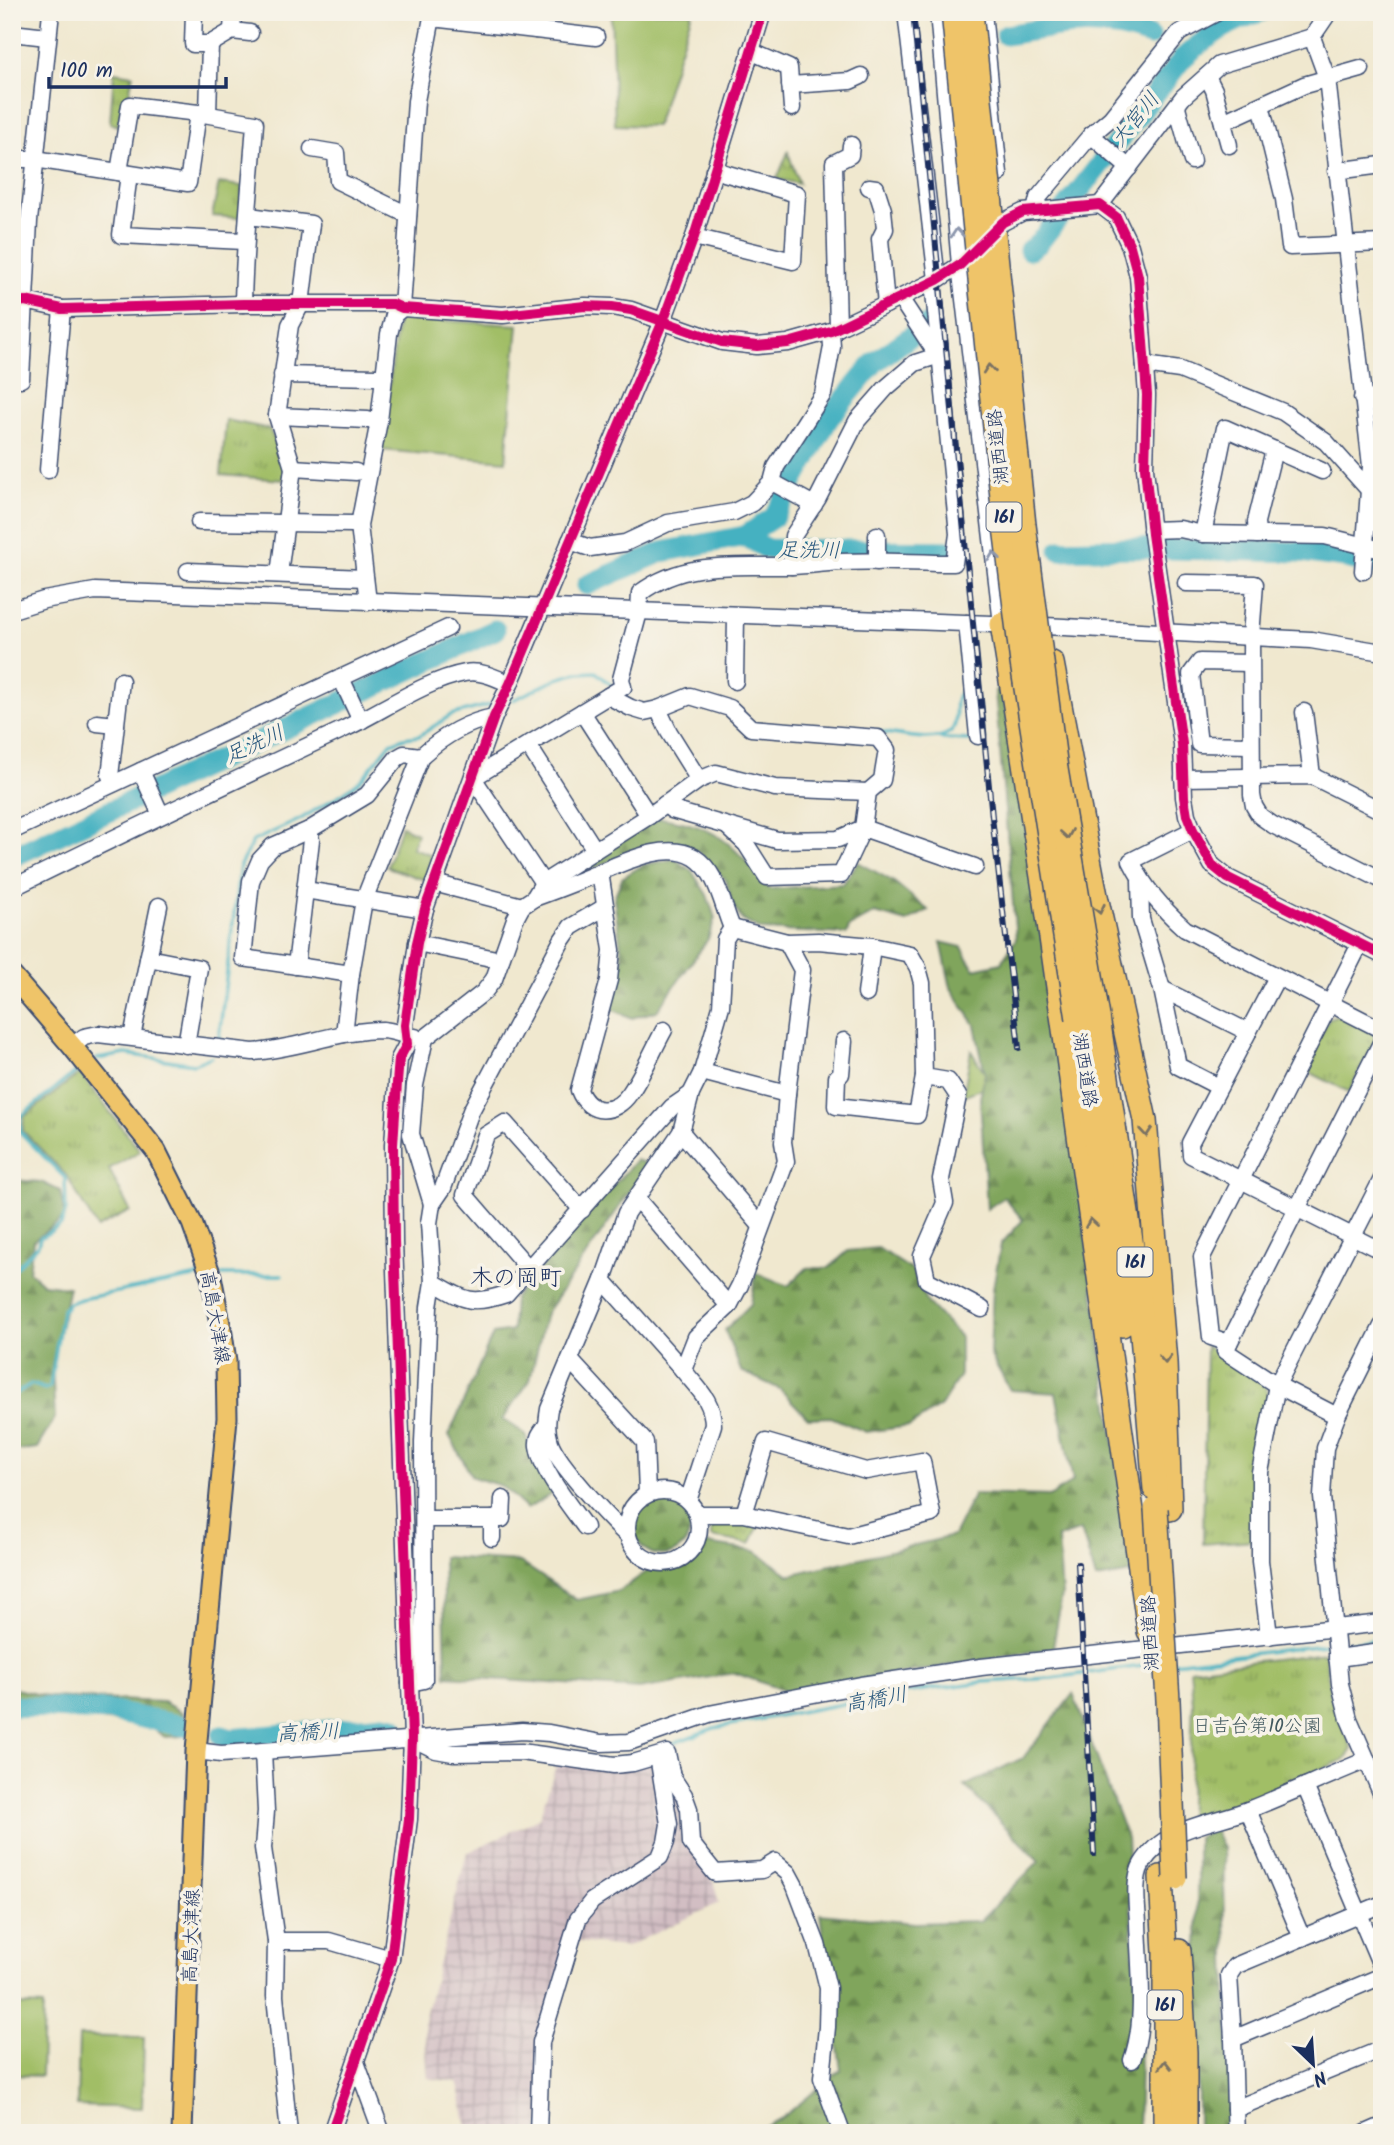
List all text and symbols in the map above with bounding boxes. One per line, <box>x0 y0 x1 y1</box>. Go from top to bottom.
scale bar <box>49 46 226 90</box>
text: 100 m <box>60 55 113 88</box>
water label: 大宮川 <box>1104 85 1169 155</box>
one-way arrow <box>950 227 965 238</box>
one-way arrow <box>982 363 997 375</box>
street label: 湖西道路 <box>980 407 1018 486</box>
road number: 161 <box>986 503 1021 532</box>
water label: 足洗川 <box>778 535 841 568</box>
one-way arrow <box>987 550 1002 562</box>
water label: 足洗川 <box>219 717 290 774</box>
one-way arrow <box>1059 828 1074 840</box>
one-way arrow <box>1090 903 1105 915</box>
street label: 湖西道路 <box>1063 1030 1105 1110</box>
one-way arrow <box>1138 1127 1153 1138</box>
one-way arrow <box>1084 1217 1099 1229</box>
road number: 161 <box>1118 1247 1152 1276</box>
district label: 木の岡町 <box>470 1261 562 1297</box>
street label: 高島大津線 <box>191 1268 237 1367</box>
one-way arrow <box>1157 1353 1172 1364</box>
street label: 湖西道路 <box>1134 1594 1168 1672</box>
water label: 高橋川 <box>842 1679 910 1722</box>
park label: 日吉台第10公園 <box>1192 1712 1322 1742</box>
water label: 高橋川 <box>276 1715 340 1752</box>
street label: 高島大津線 <box>175 1888 209 1984</box>
road number: 161 <box>1148 1991 1182 2020</box>
north arrow <box>1278 2030 1348 2100</box>
one-way arrow <box>1157 2059 1173 2069</box>
text: N <box>1308 2061 1331 2094</box>

